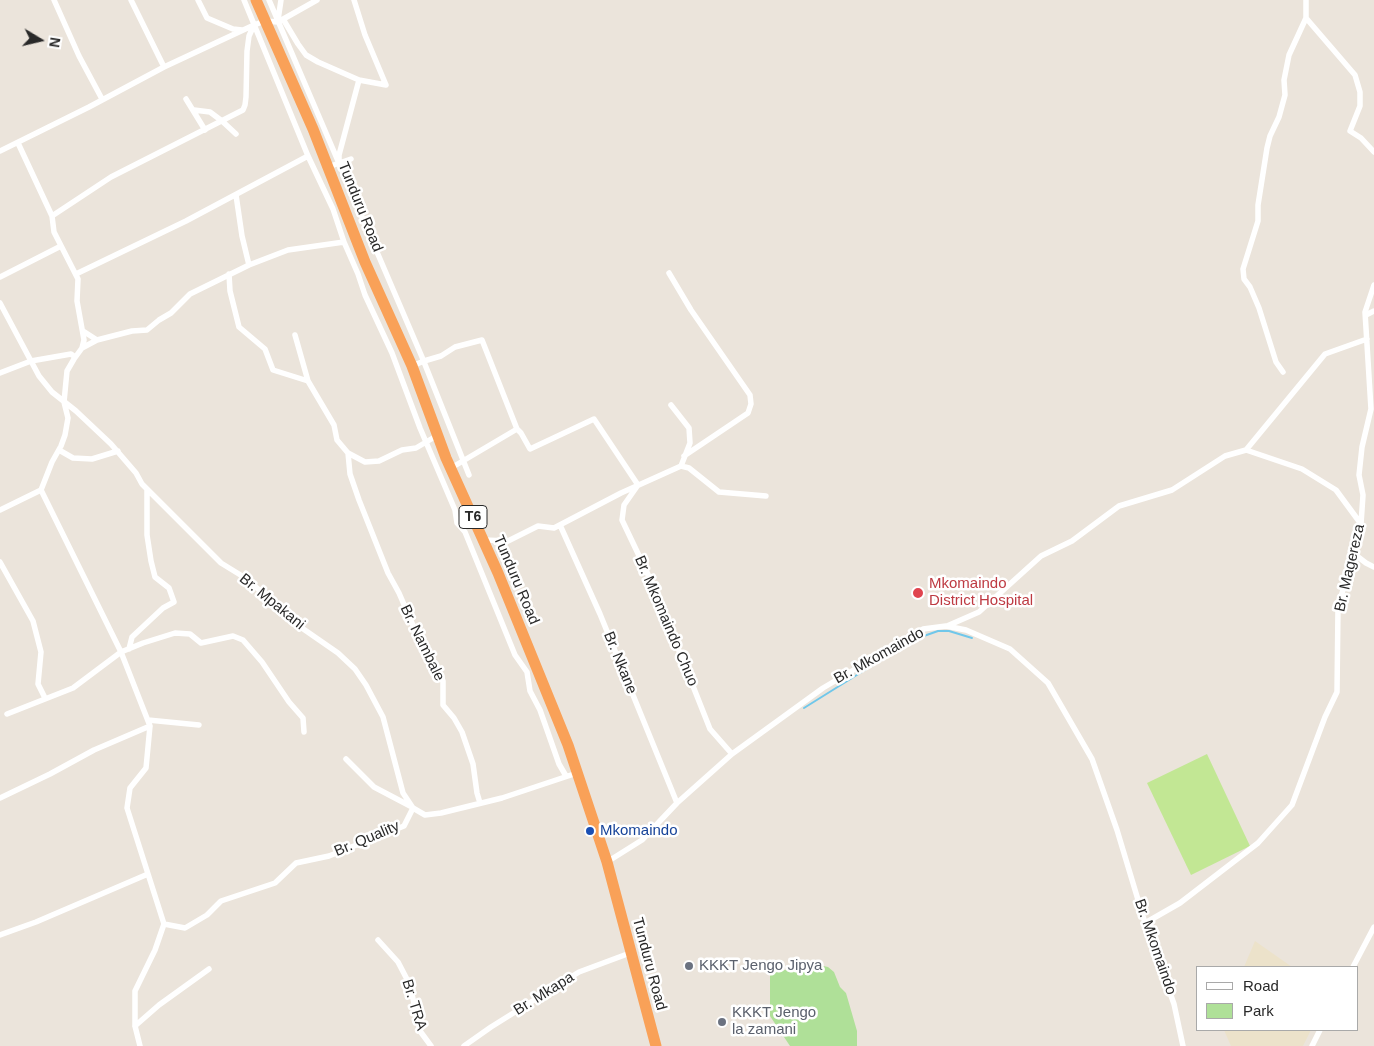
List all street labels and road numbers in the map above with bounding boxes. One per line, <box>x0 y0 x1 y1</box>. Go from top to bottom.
street label: Tunduru Road <box>334 159 386 255</box>
road number: T6 <box>459 506 487 528</box>
street label: Br. Magereza <box>1331 523 1369 613</box>
street label: Tunduru Road <box>489 533 543 627</box>
street label: Br. Mkomaindo Chuo <box>630 553 702 689</box>
street label: Br. Mpakani <box>236 570 308 634</box>
street label: Br. Nambale <box>396 602 448 684</box>
street label: Br. Mkomaindo <box>831 624 927 688</box>
street label: Br. Nkane <box>599 629 641 697</box>
street label: Br. Quality <box>332 817 402 861</box>
street label: Br. Mkomaindo <box>1130 897 1180 997</box>
street label: Tunduru Road <box>628 916 670 1012</box>
street label: Br. Mkapa <box>511 968 577 1020</box>
street label: Br. TRA <box>398 977 430 1033</box>

